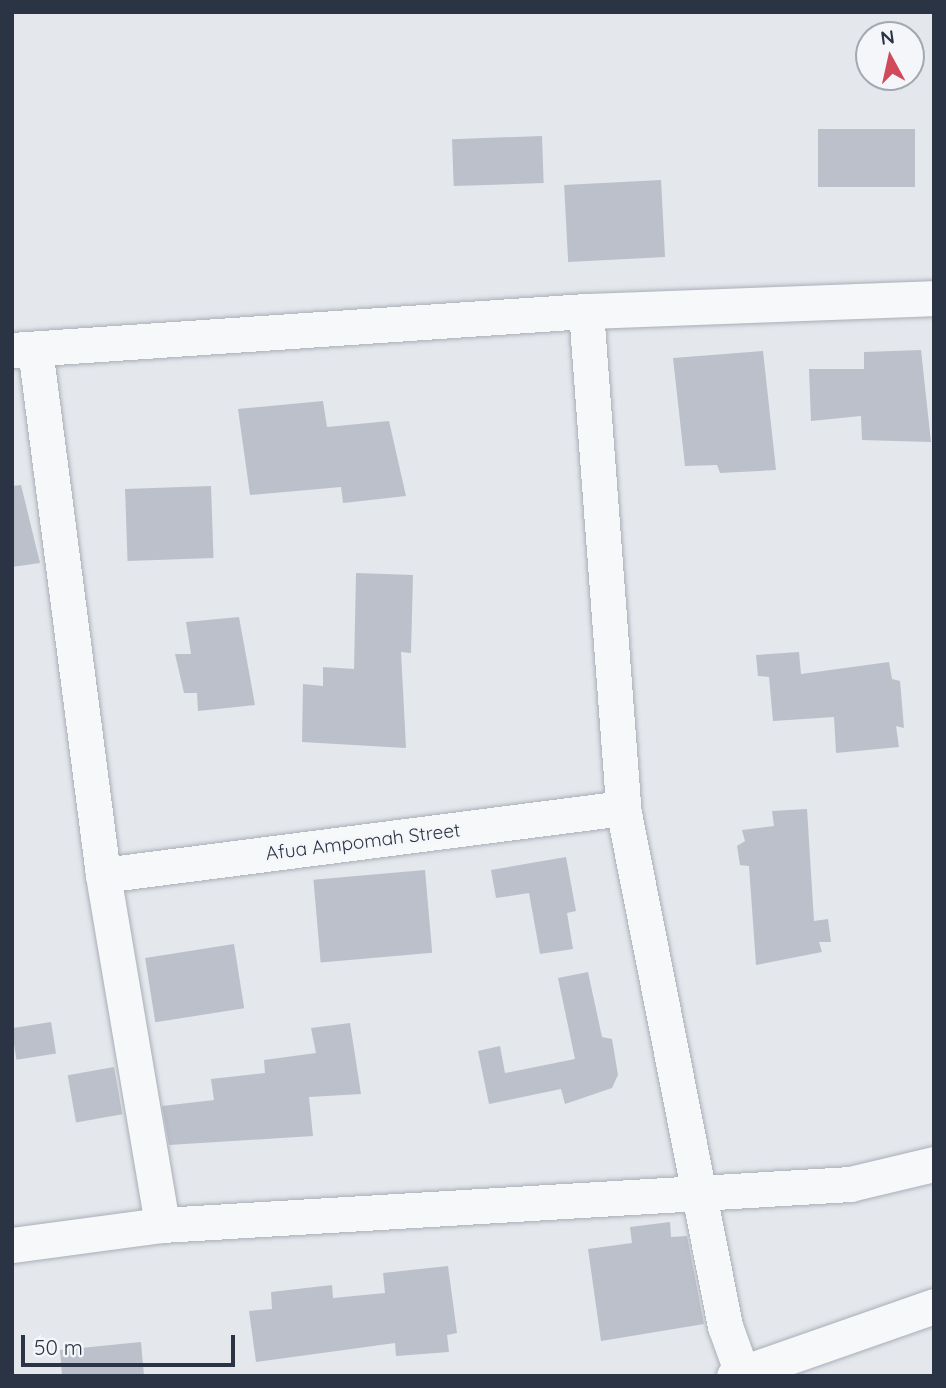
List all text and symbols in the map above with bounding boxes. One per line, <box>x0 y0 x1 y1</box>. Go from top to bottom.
north arrow <box>855 21 925 91</box>
text: N <box>879 24 896 50</box>
street label: Afua Ampomah Street <box>264 819 462 865</box>
scale bar <box>24 1322 238 1366</box>
text: 50 m <box>34 1334 83 1360</box>

